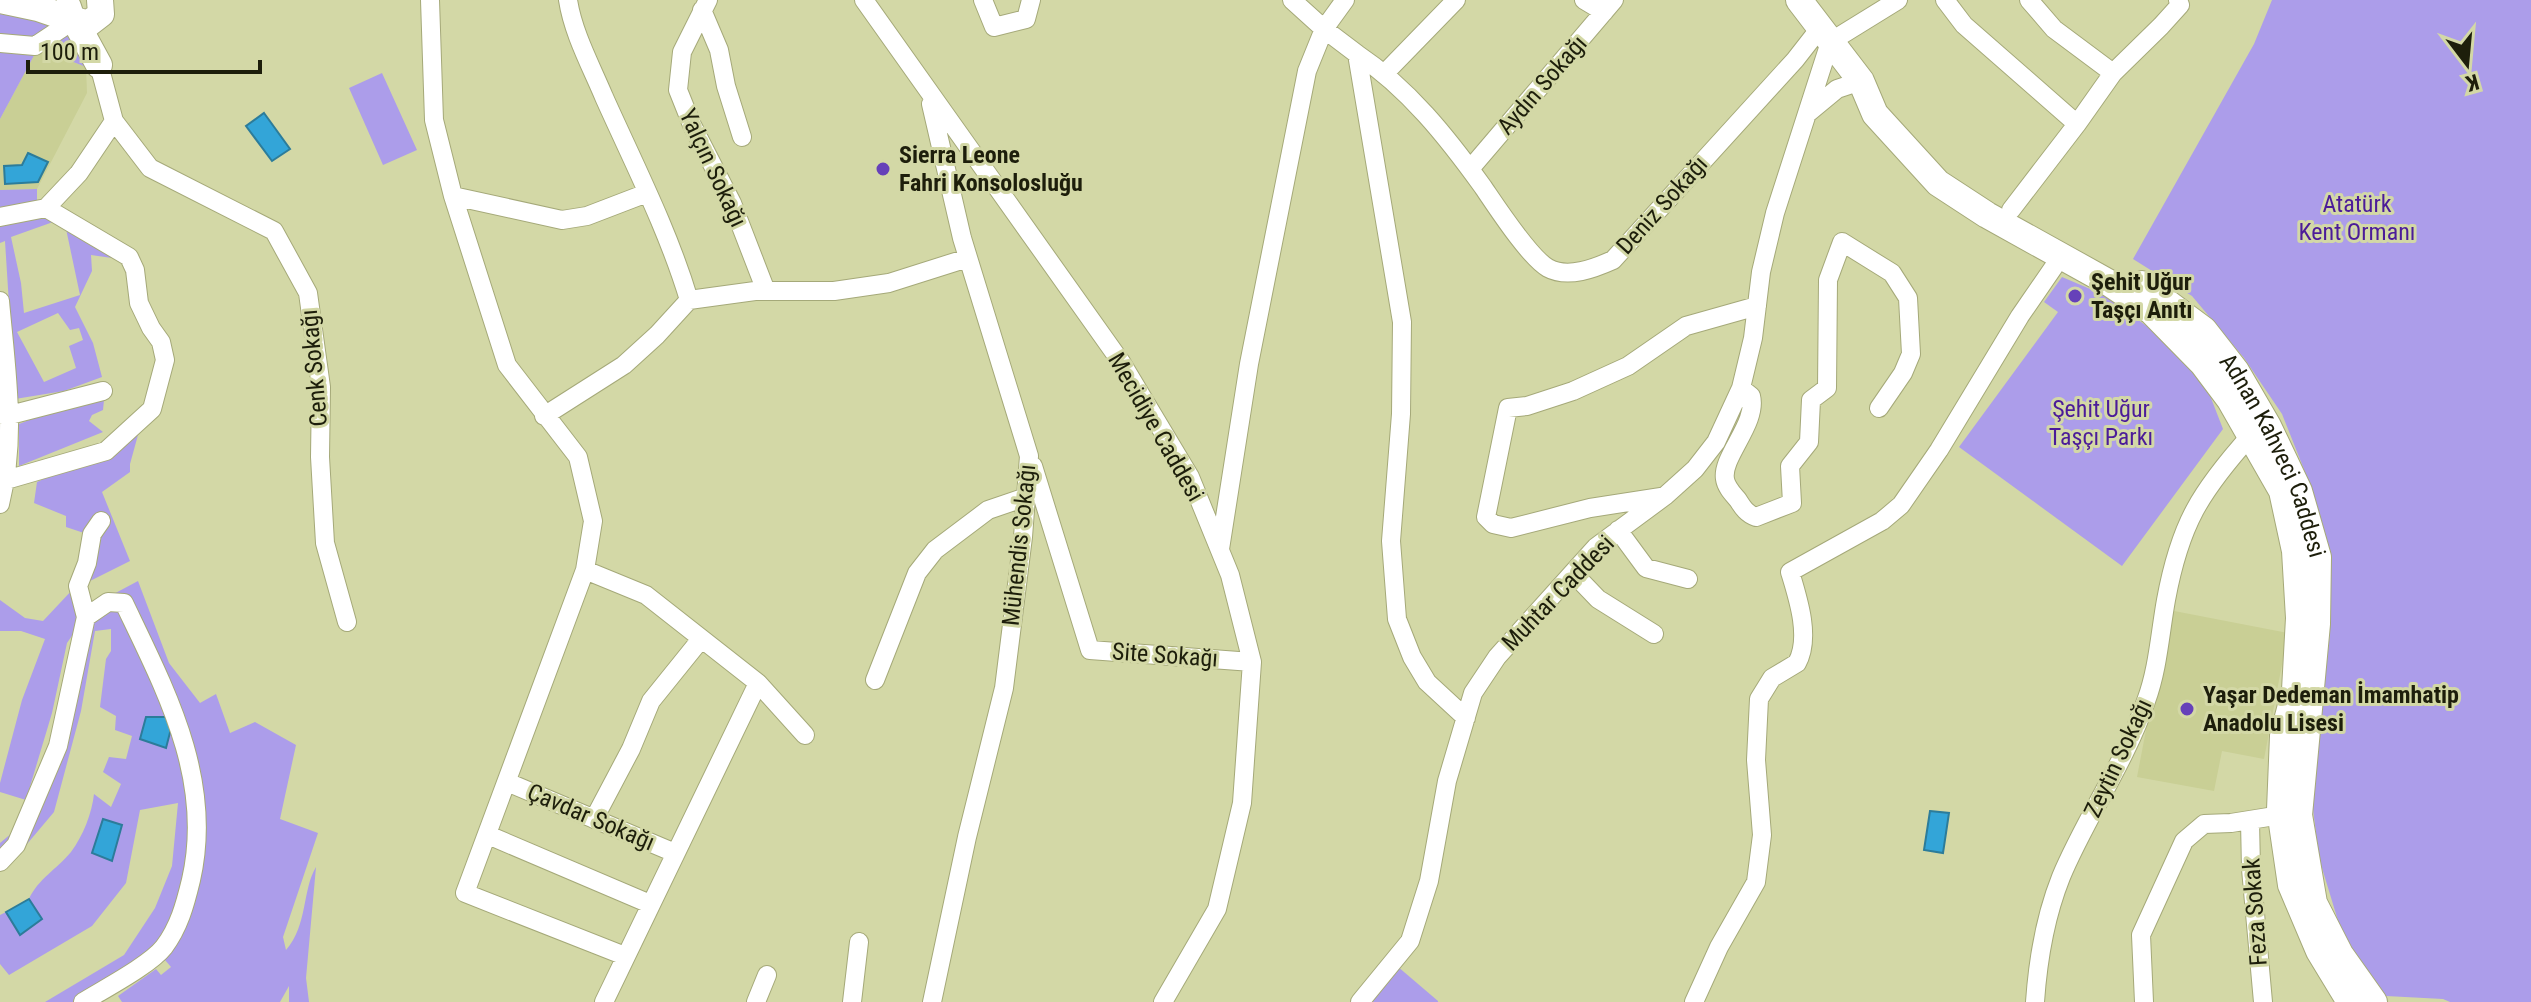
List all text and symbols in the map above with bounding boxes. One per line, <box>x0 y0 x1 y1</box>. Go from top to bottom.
scale bar <box>28 24 260 74</box>
north arrow <box>2427 24 2507 104</box>
street label: Aydın Sokağı <box>1491 30 1593 140</box>
text: 100 m <box>40 38 99 66</box>
text: K <box>2462 69 2482 97</box>
street label: Yalçın Sokağı <box>673 105 753 231</box>
place label: Sierra Leone Fahri Konsolosluğu <box>899 141 1083 197</box>
street label: Deniz Sokağı <box>1611 150 1713 260</box>
marker: Sierra Leone Fahri Konsolosluğu <box>874 160 892 178</box>
park label: Atatürk Kent Ormanı <box>2299 190 2415 246</box>
place label: Şehit Uğur Taşçı Anıtı <box>2091 268 2193 324</box>
marker: Şehit Uğur Taşçı Anıtı <box>2066 287 2084 305</box>
street label: Cenk Sokağı <box>295 308 333 428</box>
street label: Mecidiye Caddesi <box>1102 348 1210 506</box>
street label: Adnan Kahveci Caddesi <box>2214 348 2331 561</box>
park label: Şehit Uğur Taşçı Parkı <box>2049 395 2153 451</box>
street label: Mühendis Sokağı <box>997 463 1041 627</box>
street label: Muhtar Caddesi <box>1496 530 1620 656</box>
street label: Site Sokağı <box>1111 637 1219 673</box>
place label: Yaşar Dedeman İmamhatip Anadolu Lisesi <box>2203 681 2459 737</box>
street label: Zeytin Sokağı <box>2078 694 2158 822</box>
marker: Yaşar Dedeman İmamhatip Anadolu Lisesi <box>2178 700 2196 718</box>
street label: Çavdar Sokağı <box>523 778 659 856</box>
street label: Feza Sokak <box>2237 857 2273 967</box>

